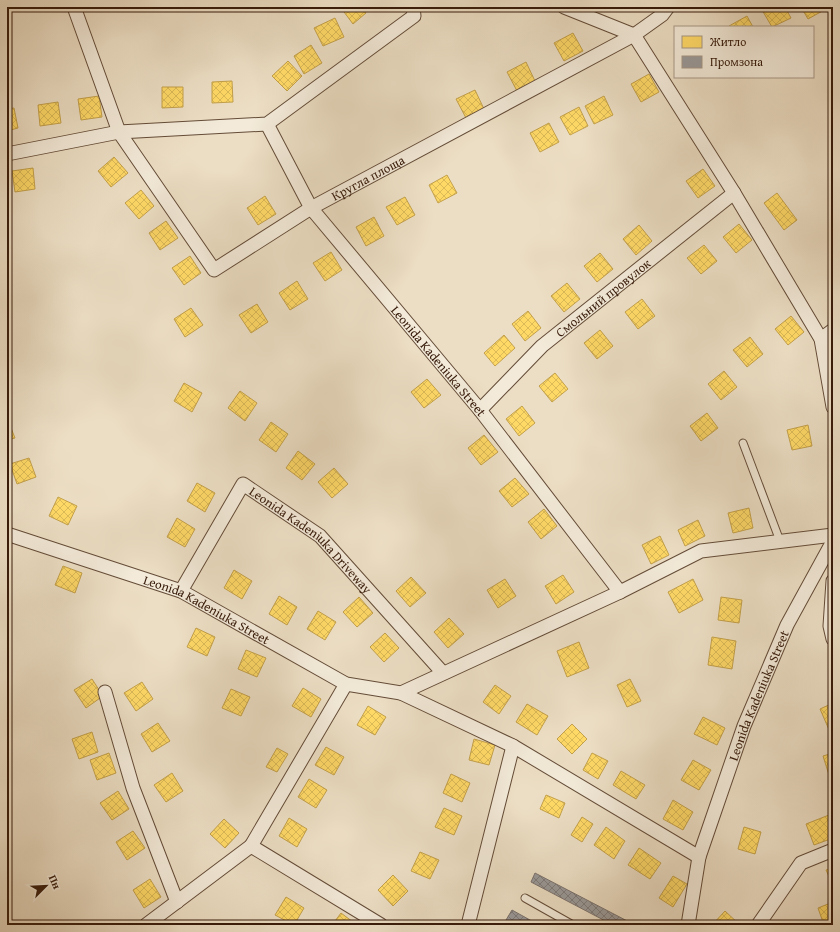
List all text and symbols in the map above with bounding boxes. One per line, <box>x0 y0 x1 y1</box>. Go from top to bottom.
legend <box>674 26 814 78</box>
text: Житло <box>709 33 746 50</box>
text: Промзона <box>710 53 763 70</box>
street label: Кругла площа <box>328 150 409 205</box>
street label: Смольний провулок <box>551 254 655 341</box>
street label: Leonida Kadeniuka Street <box>387 301 491 421</box>
street label: Leonida Kadeniuka Driveway <box>246 481 377 598</box>
street label: Leonida Kadeniuka Street <box>141 570 274 649</box>
street label: Leonida Kadeniuka Street <box>723 627 793 763</box>
north arrow <box>26 866 66 906</box>
text: Пн <box>45 872 65 892</box>

